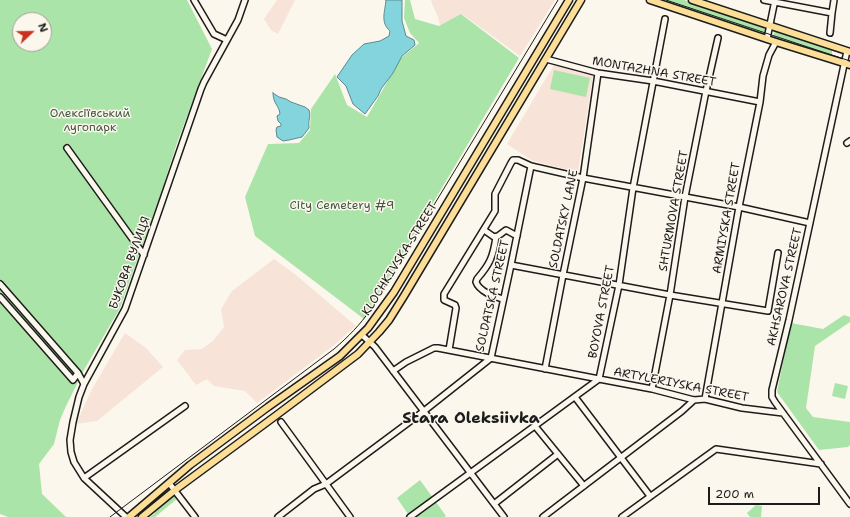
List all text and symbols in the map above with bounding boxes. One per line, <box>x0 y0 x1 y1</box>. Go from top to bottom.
north arrow <box>12 12 52 52</box>
text: N <box>34 21 51 35</box>
street label: MONTAZHNA STREET <box>591 54 717 90</box>
park label: Олексіївський лугопарк <box>50 107 130 135</box>
street label: SHTURMOVA STREET <box>656 149 692 273</box>
street label: ARMIYSKA STREET <box>710 161 744 275</box>
street label: SOLDATSKY LANE <box>546 168 582 270</box>
park label: City Cemetery #9 <box>290 199 394 213</box>
street label: KLOCHKIVSKA STREET <box>359 200 441 318</box>
street label: БУКОВА ВУЛИЦЯ <box>107 215 153 311</box>
street label: AKHSAROVA STREET <box>764 226 806 348</box>
street label: SOLDATSKA STREET <box>473 239 513 353</box>
street label: BOYOVA STREET <box>586 264 618 360</box>
street label: ARTYLERIYSKA STREET <box>612 365 750 405</box>
district label: Stara Oleksiivka <box>402 409 540 429</box>
scale bar <box>710 479 822 505</box>
text: 200 m <box>715 486 754 502</box>

